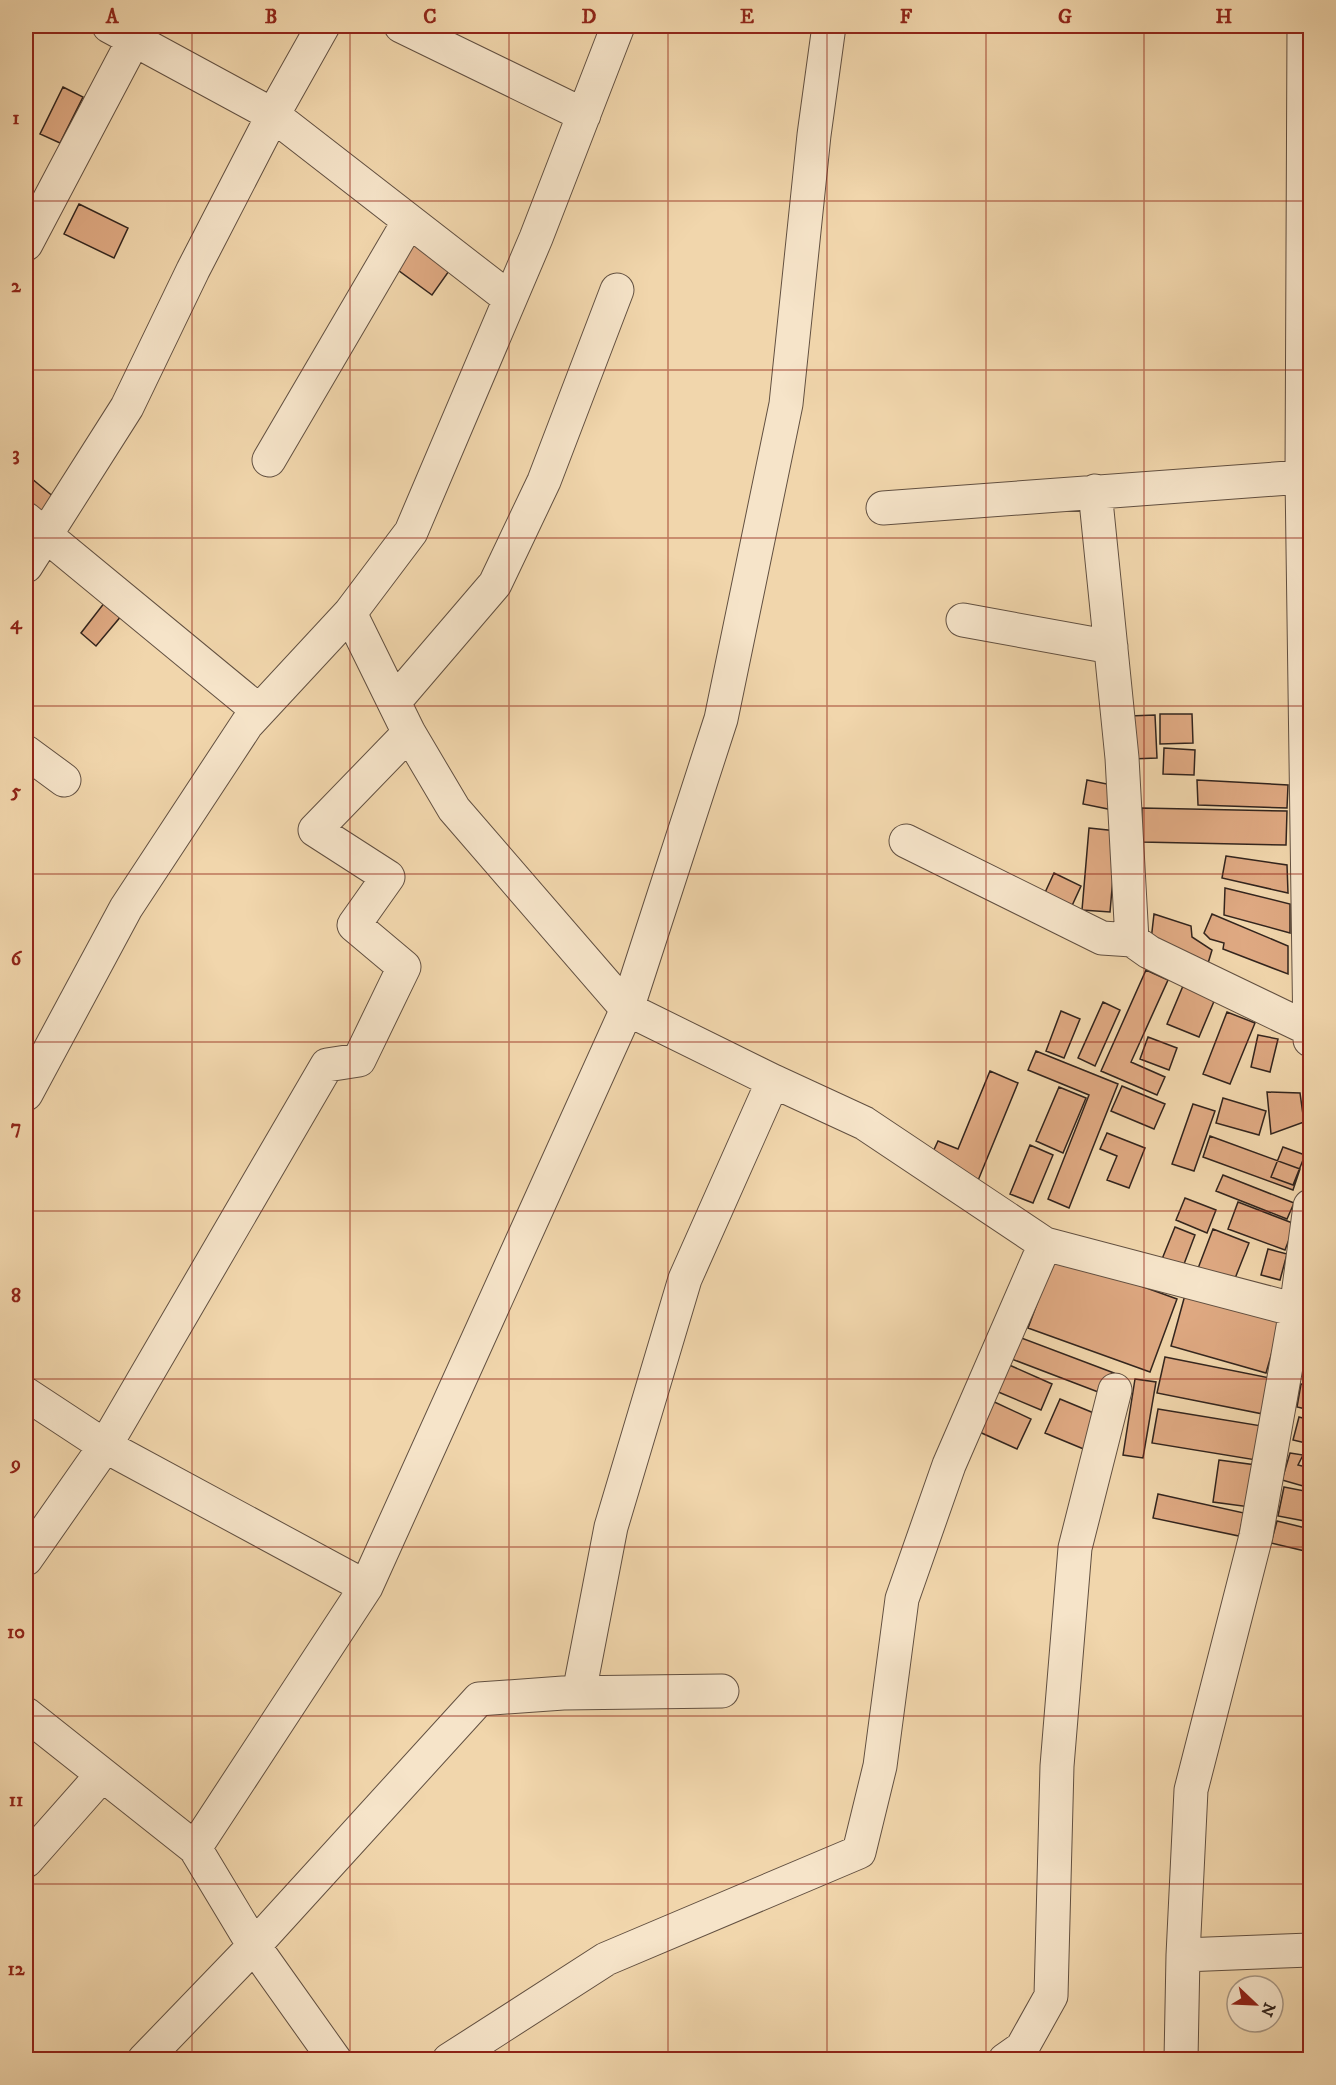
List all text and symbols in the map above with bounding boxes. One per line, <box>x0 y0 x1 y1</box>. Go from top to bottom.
text: A <box>105 5 120 30</box>
text: B <box>265 5 277 30</box>
text: C <box>423 5 437 30</box>
text: D <box>582 5 597 30</box>
text: E <box>740 5 754 30</box>
text: F <box>900 5 913 30</box>
text: G <box>1058 5 1072 30</box>
text: H <box>1216 5 1233 30</box>
text: 1 <box>12 106 20 131</box>
text: 2 <box>11 274 22 299</box>
text: 3 <box>12 442 20 467</box>
text: 4 <box>10 611 23 636</box>
text: 5 <box>10 779 21 804</box>
text: 6 <box>11 947 23 972</box>
text: 7 <box>11 1115 21 1140</box>
text: 8 <box>11 1284 21 1309</box>
text: 9 <box>9 1452 21 1477</box>
text: 10 <box>7 1620 25 1645</box>
text: 11 <box>9 1788 23 1813</box>
text: 12 <box>7 1957 26 1982</box>
north arrow <box>1225 1974 1285 2034</box>
text: N <box>1256 2000 1280 2019</box>

